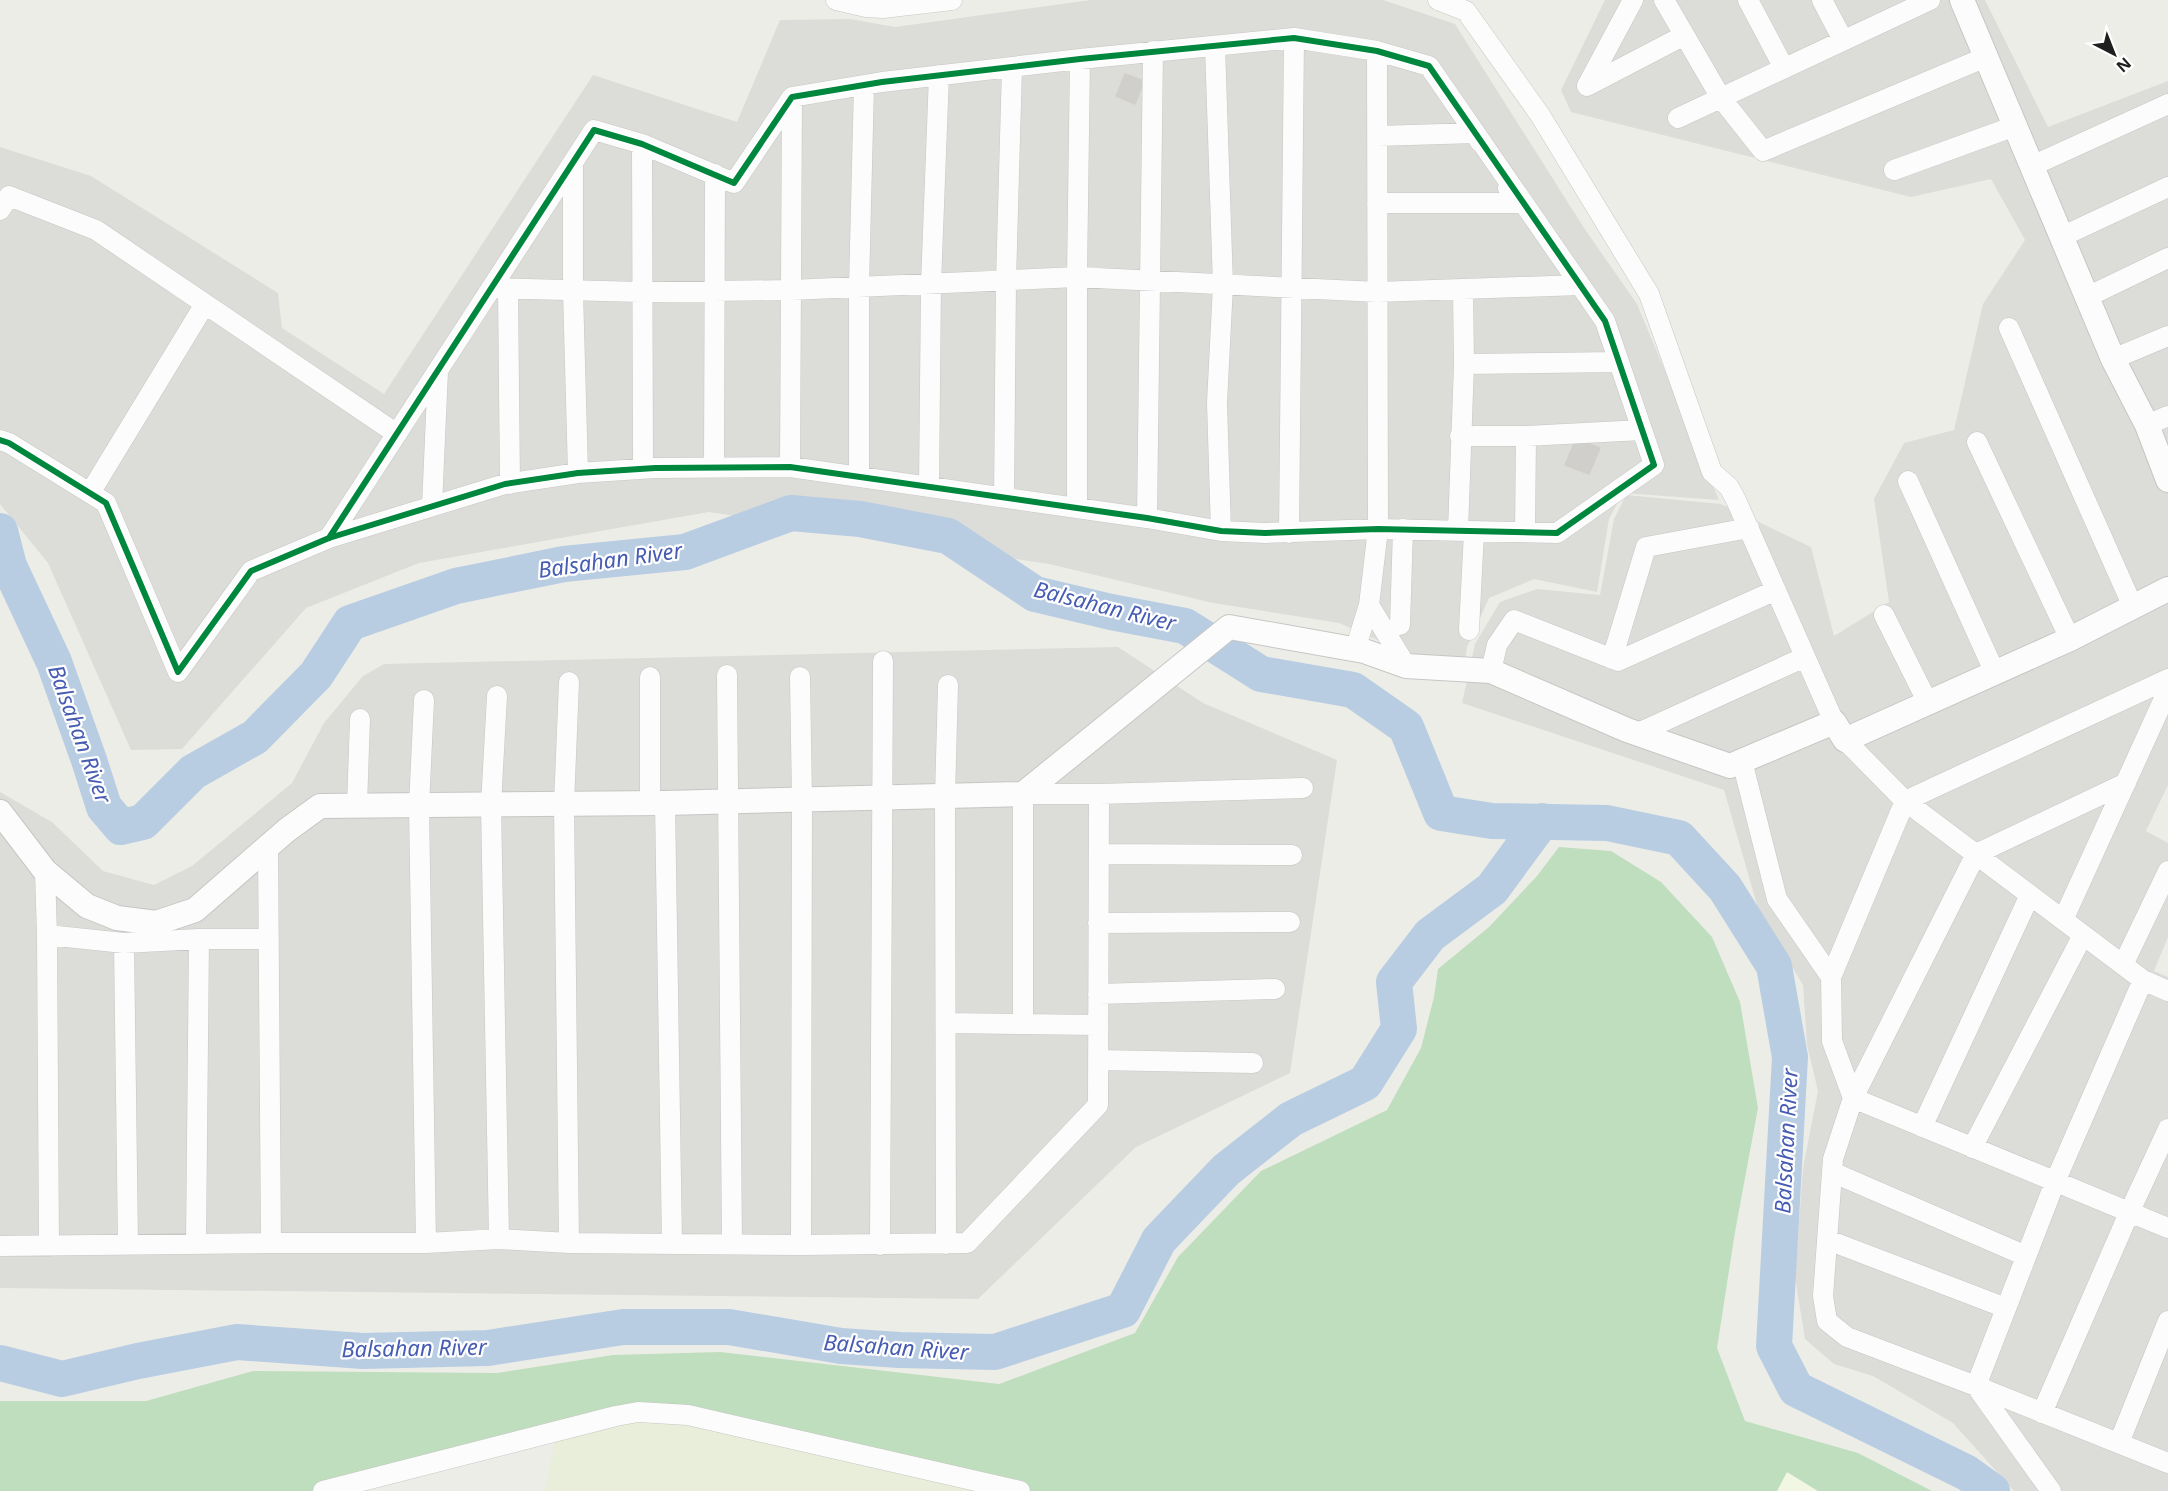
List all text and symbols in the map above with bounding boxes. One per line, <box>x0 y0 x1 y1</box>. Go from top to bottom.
north arrow <box>2084 24 2144 84</box>
text: N <box>2112 53 2136 78</box>
water label: Balsahan River <box>536 534 685 584</box>
water label: Balsahan River <box>1031 573 1181 637</box>
water label: Balsahan River <box>42 660 120 808</box>
water label: Balsahan River <box>1766 1066 1804 1214</box>
water label: Balsahan River <box>823 1326 971 1366</box>
water label: Balsahan River <box>341 1331 488 1363</box>

